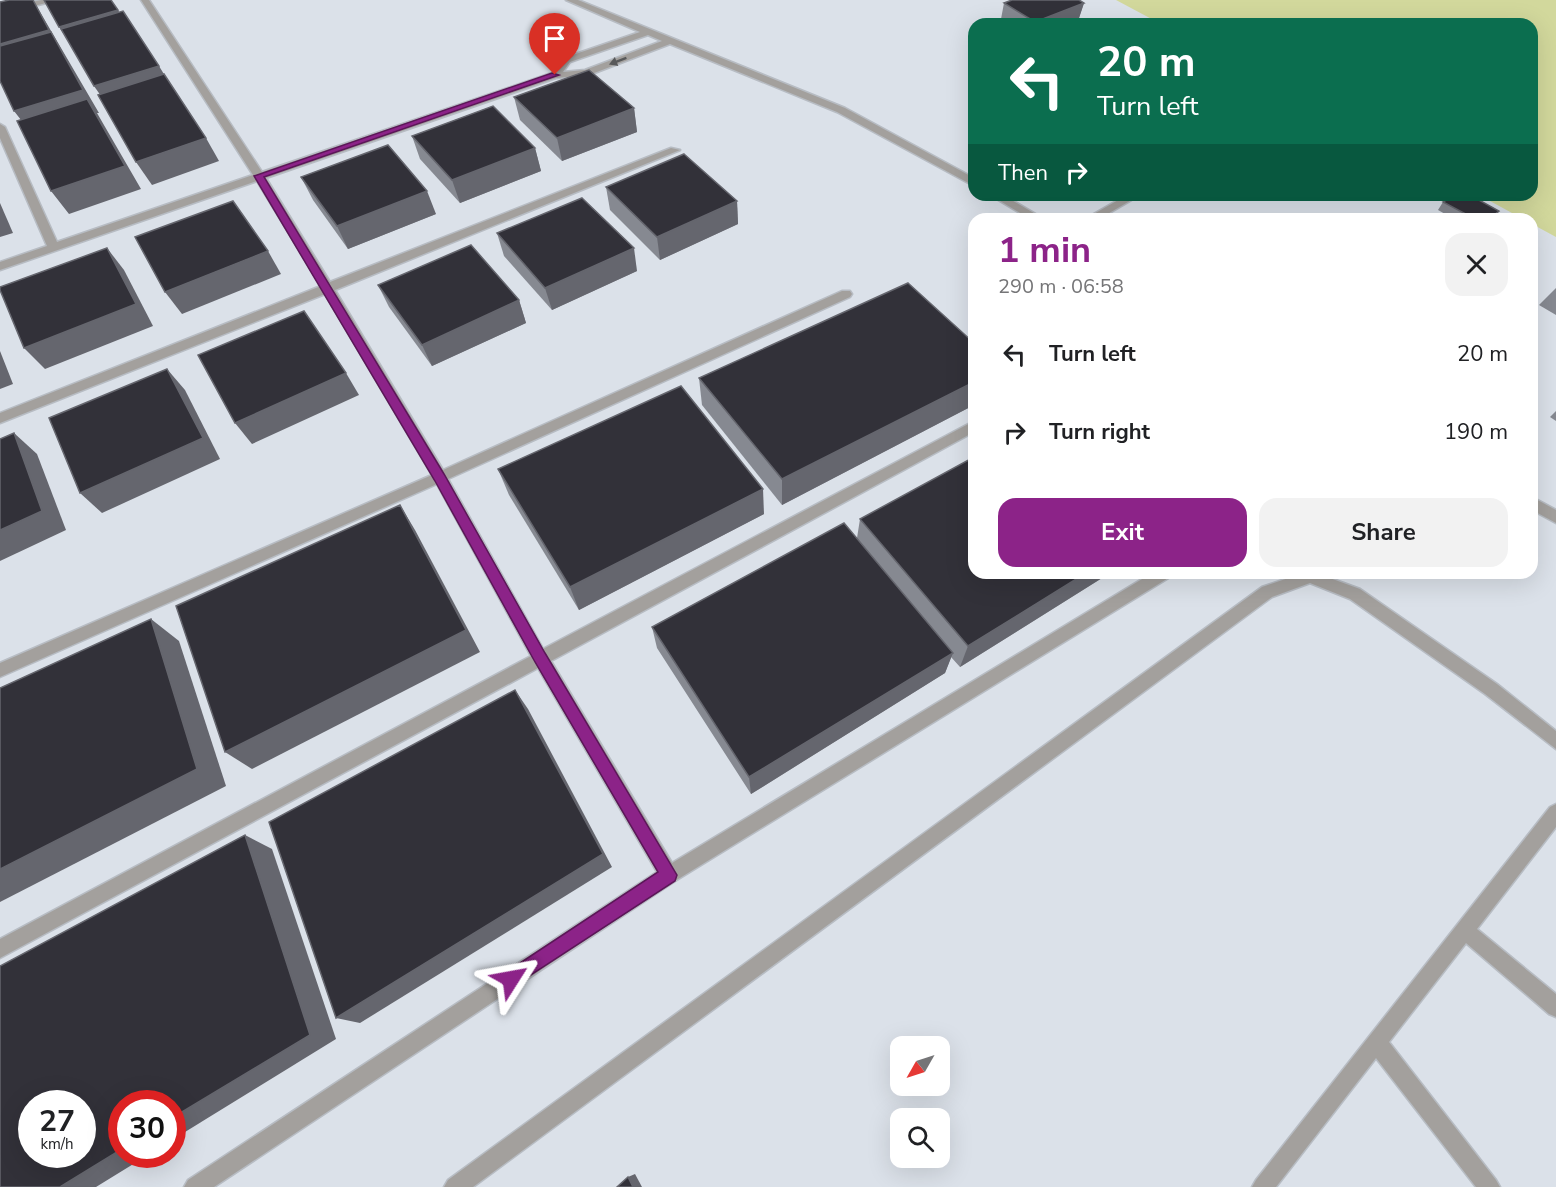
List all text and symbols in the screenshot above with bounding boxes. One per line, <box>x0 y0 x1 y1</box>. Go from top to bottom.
pin <box>529 13 580 75</box>
icon: arrive <box>538 22 571 55</box>
text: 20 m <box>1097 34 1196 91</box>
icon: left <box>998 42 1076 120</box>
one-way arrow <box>609 56 627 66</box>
text: Turn left <box>1097 88 1198 125</box>
icon: right <box>1060 156 1093 189</box>
text: Then <box>998 158 1048 188</box>
text: 1 min <box>998 226 1091 275</box>
button: close <box>1445 233 1508 296</box>
text: 290 m · 06:58 <box>998 273 1124 300</box>
icon: left <box>998 338 1031 371</box>
text: Turn left <box>1049 339 1136 369</box>
text: 20 m <box>1457 339 1508 369</box>
icon: right <box>998 416 1031 449</box>
text: Turn right <box>1049 417 1150 447</box>
text: 190 m <box>1444 417 1508 447</box>
button: Exit <box>998 498 1247 567</box>
button: Share <box>1259 498 1508 567</box>
position arrow <box>479 947 543 1011</box>
north arrow <box>890 1036 950 1096</box>
map controls <box>890 1036 950 1168</box>
speed limit sign: 30 <box>108 1090 186 1168</box>
text: 27 <box>39 1101 75 1142</box>
button: search <box>890 1108 950 1168</box>
text: km/h <box>40 1134 74 1154</box>

